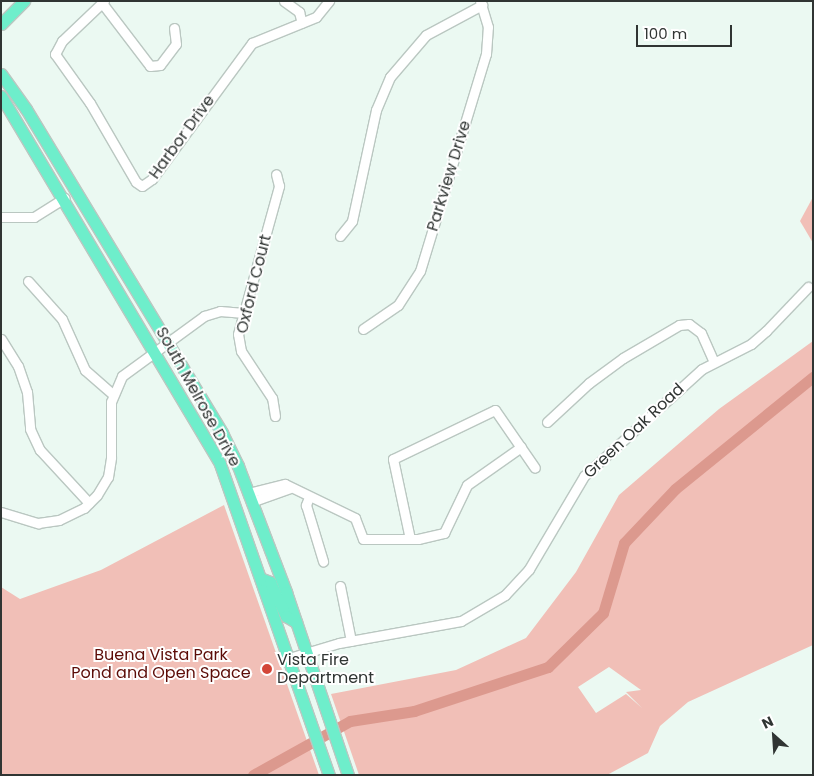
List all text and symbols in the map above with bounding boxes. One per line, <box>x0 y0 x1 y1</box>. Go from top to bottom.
scale bar <box>639 15 735 47</box>
text: 100 m <box>644 23 687 44</box>
street label: Harbor Drive <box>145 91 219 183</box>
street label: Parkview Drive <box>423 118 475 234</box>
street label: Oxford Court <box>232 232 276 336</box>
street label: South Melrose Drive <box>152 324 244 470</box>
street label: Green Oak Road <box>580 380 688 482</box>
park label: Buena Vista Park Pond and Open Space <box>71 645 251 683</box>
place label: Vista Fire Department <box>277 650 374 688</box>
marker: Vista Fire Department <box>261 663 273 675</box>
north arrow <box>749 711 799 761</box>
text: N <box>758 711 777 734</box>

